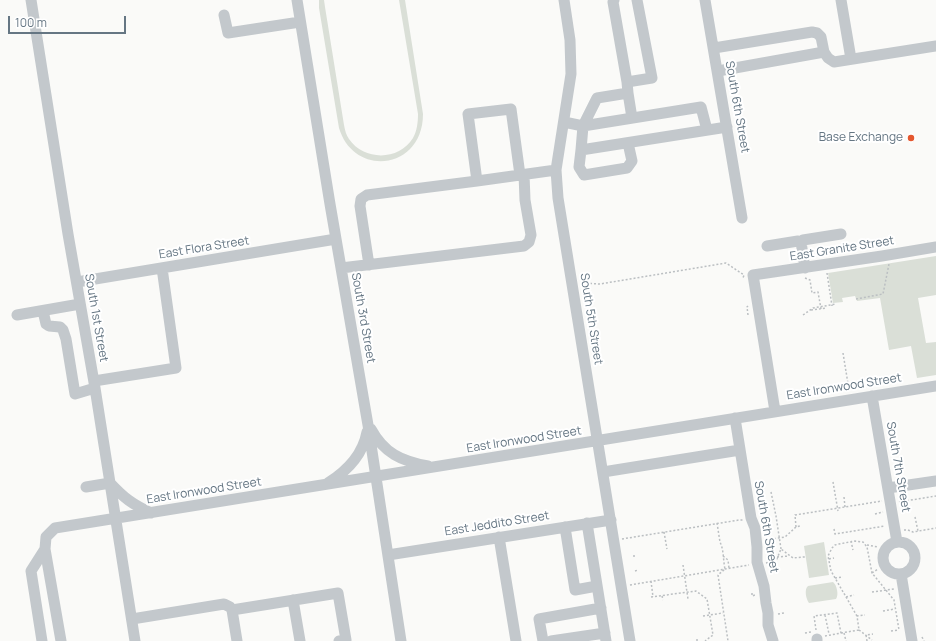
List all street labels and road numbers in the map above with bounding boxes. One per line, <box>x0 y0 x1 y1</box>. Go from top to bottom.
street label: South 6th Street <box>722 60 752 154</box>
street label: East Flora Street <box>158 234 250 262</box>
street label: East Granite Street <box>789 234 895 264</box>
street label: South 3rd Street <box>348 272 378 364</box>
street label: South 5th Street <box>577 272 605 366</box>
street label: South 1st Street <box>81 273 111 363</box>
street label: East Ironwood Street <box>786 371 902 403</box>
street label: South 7th Street <box>883 421 913 513</box>
street label: East Ironwood Street <box>466 424 582 456</box>
street label: East Ironwood Street <box>146 475 262 507</box>
street label: South 6th Street <box>751 480 781 574</box>
street label: East Jeddito Street <box>444 509 550 539</box>

